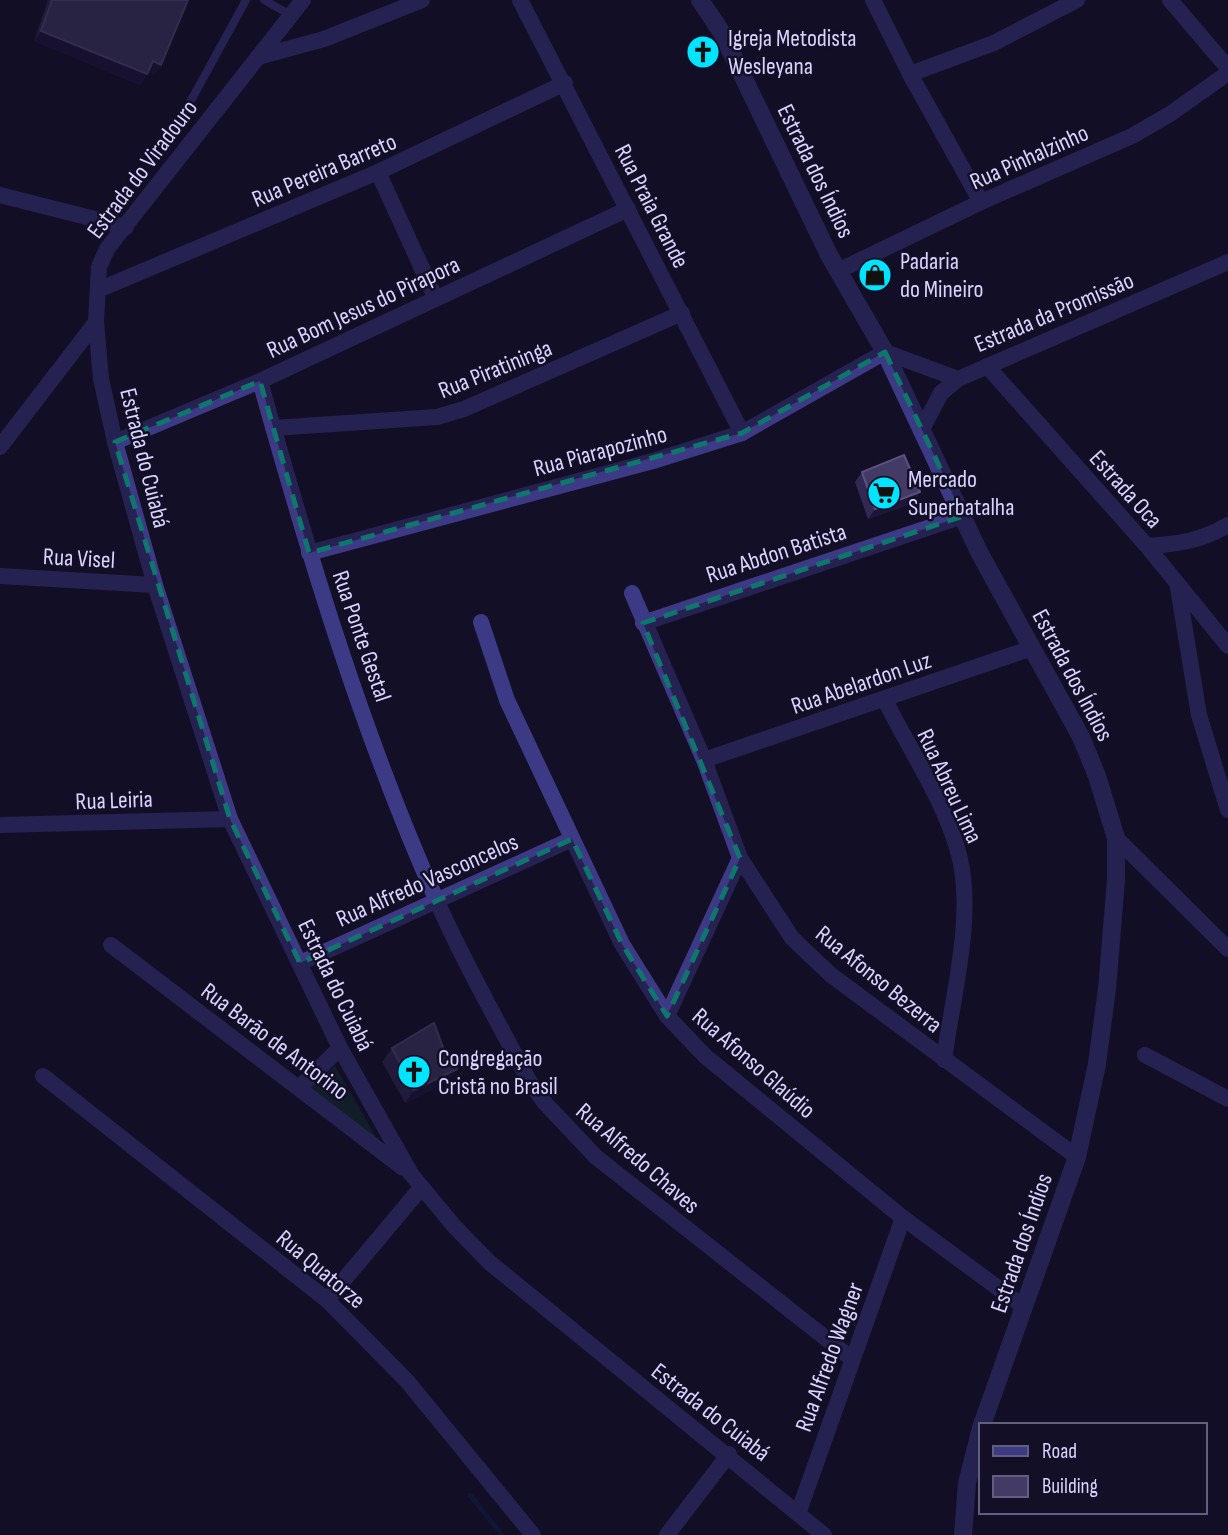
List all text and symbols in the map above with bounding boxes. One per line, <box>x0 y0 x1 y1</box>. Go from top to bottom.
place label: Igreja Metodista Wesleyana <box>728 24 856 81</box>
church icon: Igreja Metodista Wesleyana <box>684 33 722 71</box>
street label: Estrada do Viradouro <box>81 94 204 244</box>
street label: Estrada dos Índios <box>771 100 860 243</box>
street label: Rua Pinhalzinho <box>965 118 1093 196</box>
street label: Rua Pereira Barreto <box>248 127 401 214</box>
street label: Rua Praia Grande <box>608 139 695 273</box>
place label: Padaria do Mineiro <box>900 247 983 304</box>
street label: Rua Bom Jesus do Pirapora <box>262 250 464 365</box>
shop icon: Padaria do Mineiro <box>856 256 894 294</box>
street label: Estrada da Promissão <box>970 266 1138 359</box>
street label: Rua Piratininga <box>434 334 556 405</box>
street label: Estrada do Cuiabá <box>113 385 176 531</box>
street label: Rua Piarapozinho <box>530 420 670 483</box>
street label: Estrada Oca <box>1083 444 1168 534</box>
place label: Mercado Superbatalha <box>908 465 1014 522</box>
supermarket icon: Mercado Superbatalha <box>865 474 903 512</box>
street label: Rua Abdon Batista <box>702 517 850 590</box>
street label: Rua Visel <box>42 542 116 575</box>
street label: Rua Ponte Gestal <box>326 567 397 705</box>
street label: Estrada dos Índios <box>1026 604 1119 746</box>
street label: Rua Abelardon Luz <box>787 646 935 721</box>
street label: Rua Abreu Lima <box>910 724 989 848</box>
street label: Rua Leiria <box>75 785 153 816</box>
street label: Rua Alfredo Vasconcelos <box>332 827 523 934</box>
street label: Estrada do Cuiabá <box>291 915 380 1056</box>
street label: Rua Afonso Bezerra <box>810 920 948 1039</box>
street label: Rua Barão de Antorino <box>195 977 354 1106</box>
street label: Rua Afonso Glaúdio <box>686 1002 821 1125</box>
place label: Congregação Cristã no Brasil <box>438 1044 558 1101</box>
church icon: Congregação Cristã no Brasil <box>395 1053 433 1091</box>
street label: Rua Alfredo Chaves <box>570 1097 705 1220</box>
street label: Estrada dos Índios <box>984 1170 1059 1317</box>
street label: Rua Quatorze <box>270 1224 371 1315</box>
street label: Rua Alfredo Wagner <box>789 1278 870 1436</box>
street label: Estrada do Cuiabá <box>645 1357 776 1468</box>
legend <box>979 1423 1207 1514</box>
text: Road <box>1042 1439 1077 1464</box>
text: Building <box>1042 1474 1098 1499</box>

